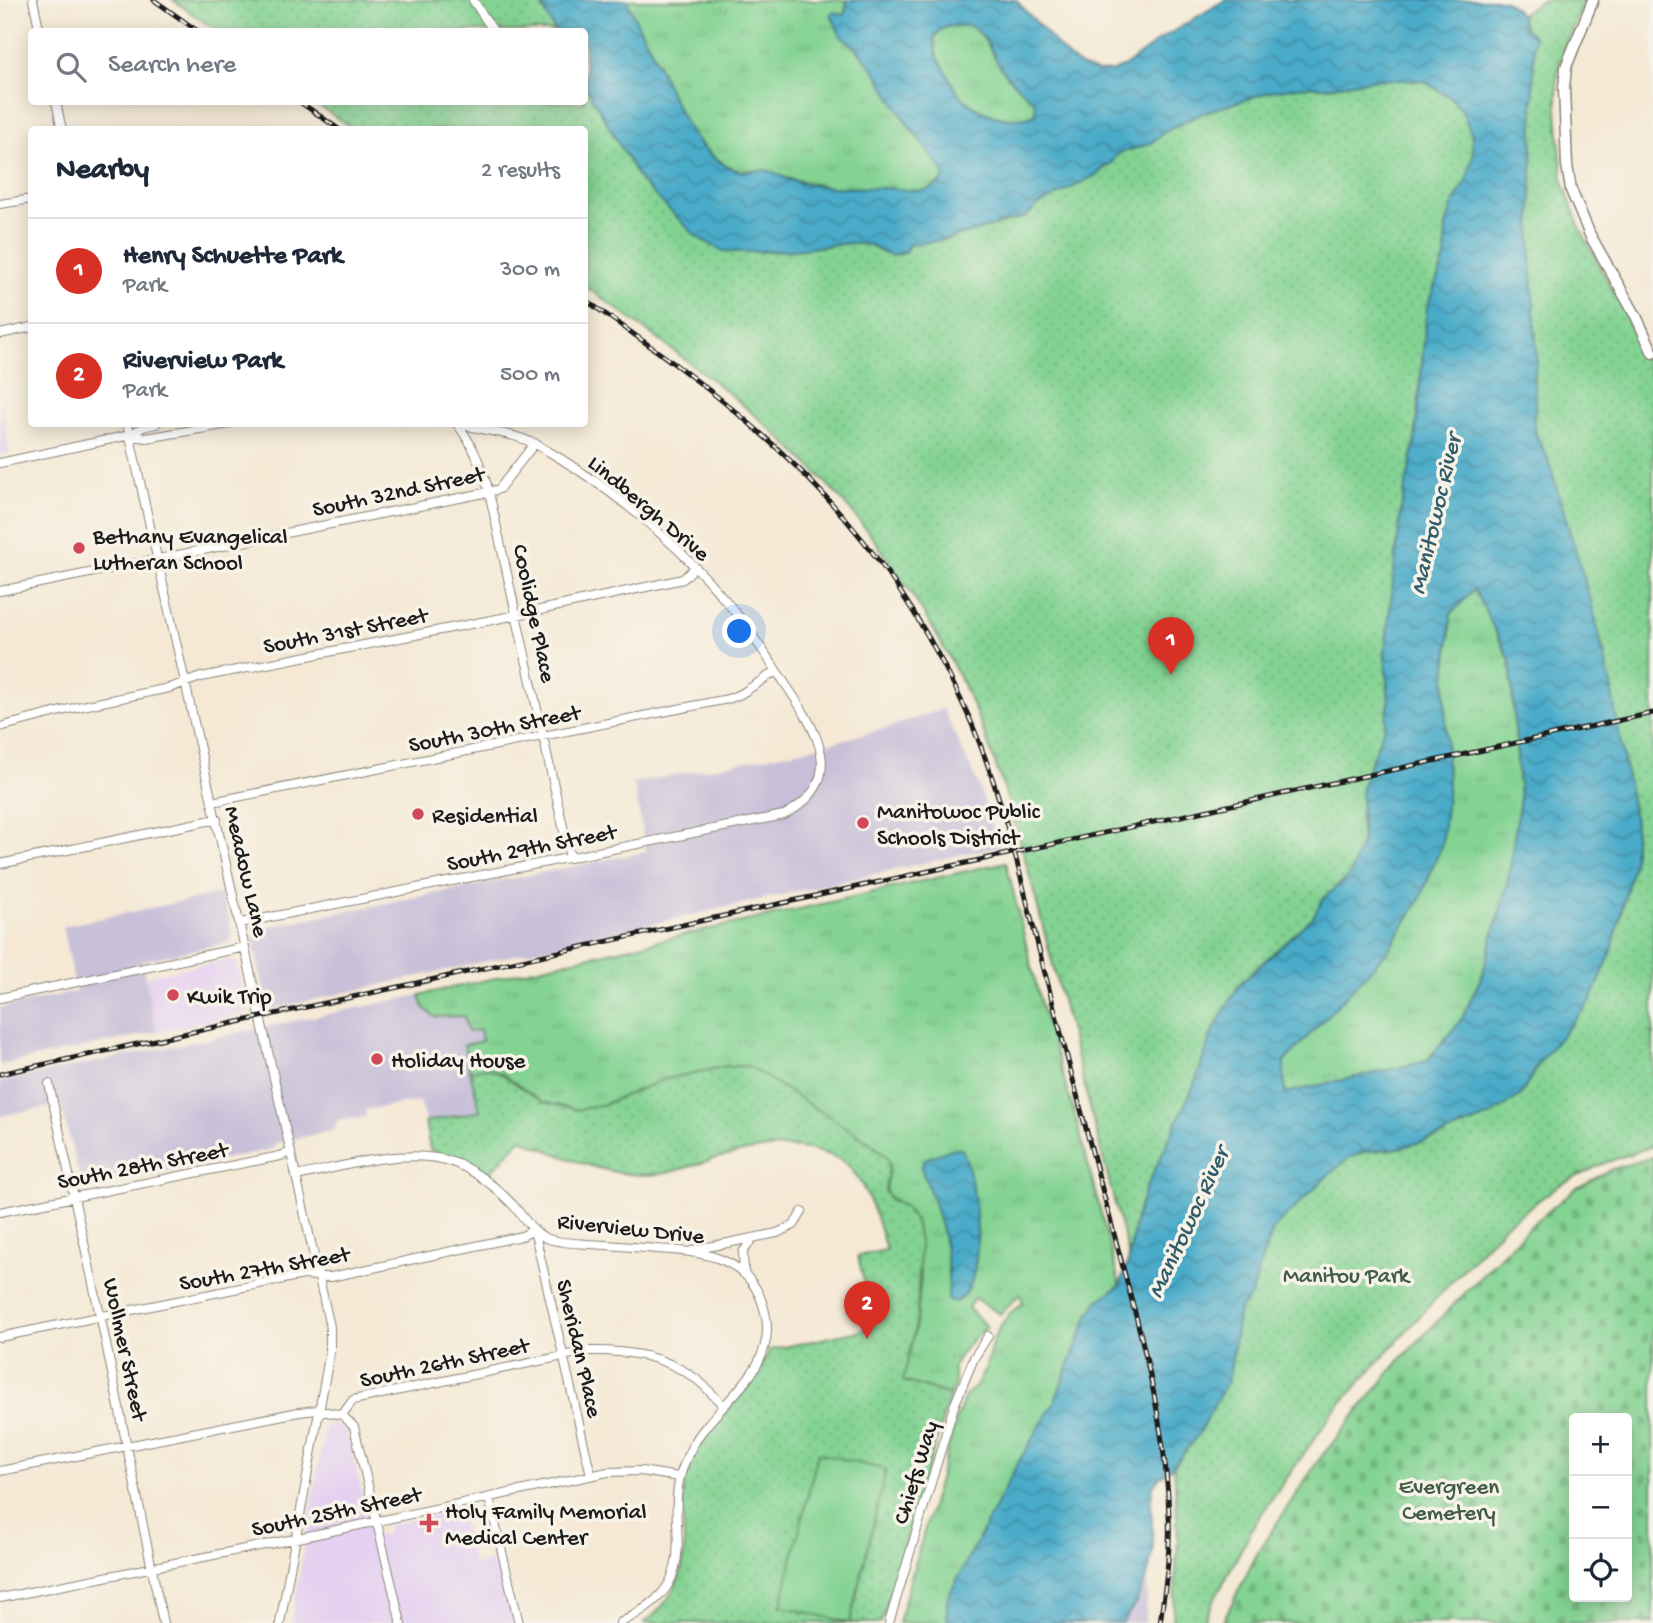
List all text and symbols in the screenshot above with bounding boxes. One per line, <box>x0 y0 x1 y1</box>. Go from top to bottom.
search box <box>28 28 588 105</box>
icon: search <box>52 48 90 86</box>
text: Search here <box>108 51 236 82</box>
text: Nearby <box>56 154 149 189</box>
text: 2 results <box>481 158 560 185</box>
text: Henry Schuette Park <box>123 242 343 273</box>
text: 1 <box>74 257 84 284</box>
text: 300 m <box>500 257 560 284</box>
text: Park <box>123 273 167 300</box>
text: Riverview Park <box>123 347 283 378</box>
text: 2 <box>73 362 85 389</box>
text: 500 m <box>500 362 560 389</box>
text: Park <box>123 378 167 405</box>
water label: Manitowoc River <box>1405 428 1471 597</box>
street label: Lindbergh Drive <box>581 451 715 569</box>
street label: South 32nd Street <box>310 462 489 525</box>
place label: Bethany Evangelical Lutheran School <box>92 525 288 578</box>
marker: Bethany Evangelical Lutheran School <box>71 540 87 556</box>
street label: Coolidge Place <box>505 542 561 686</box>
street label: South 31st Street <box>261 603 432 662</box>
your location <box>722 614 756 648</box>
pin: 1 <box>1148 617 1194 675</box>
street label: South 30th Street <box>407 700 584 760</box>
place label: Manitowoc Public Schools District <box>877 800 1041 853</box>
street label: Meadow Lane <box>216 804 273 941</box>
place label: Residential <box>432 804 538 831</box>
marker: Residential <box>410 806 426 822</box>
marker: Manitowoc Public Schools District <box>855 815 871 831</box>
street label: South 29th Street <box>445 819 620 879</box>
place label: Kwik Trip <box>187 985 271 1012</box>
marker: Kwik Trip <box>165 987 181 1003</box>
place label: Holiday House <box>391 1049 526 1076</box>
marker: Holiday House <box>369 1051 385 1067</box>
street label: South 28th Street <box>55 1137 232 1197</box>
water label: Manitowoc River <box>1143 1139 1240 1303</box>
street label: Riverview Drive <box>556 1209 707 1252</box>
street label: South 27th Street <box>177 1242 353 1299</box>
park label: Manitou Park <box>1283 1264 1412 1291</box>
street label: Wollmer Street <box>95 1276 152 1425</box>
street label: Sheridan Place <box>549 1277 607 1422</box>
pin: 2 <box>844 1281 890 1339</box>
street label: South 26th Street <box>358 1333 533 1396</box>
map controls <box>1569 1413 1632 1602</box>
button: + <box>1569 1413 1632 1476</box>
street label: Chiefs Way <box>889 1418 946 1528</box>
park label: Evergreen Cemetery <box>1399 1475 1499 1528</box>
button: − <box>1569 1476 1632 1539</box>
street label: South 25th Street <box>250 1482 425 1545</box>
place label: Holy Family Memorial Medical Center <box>445 1500 647 1553</box>
marker: Holy Family Memorial Medical Center <box>419 1513 439 1533</box>
button: locate <box>1569 1539 1632 1602</box>

